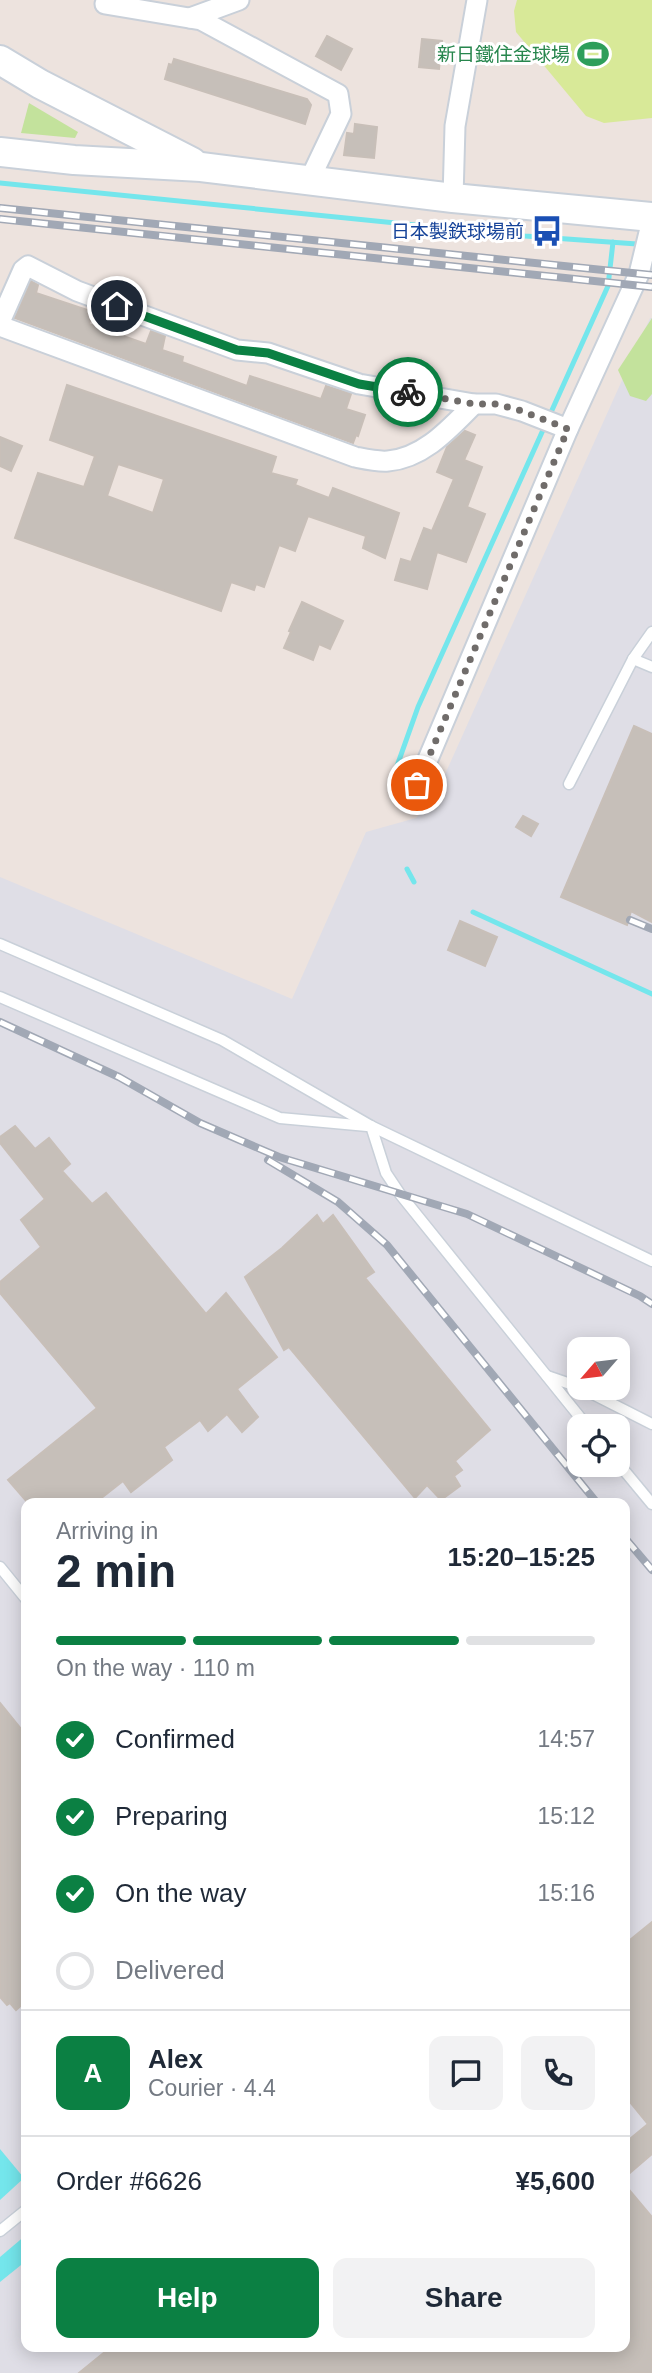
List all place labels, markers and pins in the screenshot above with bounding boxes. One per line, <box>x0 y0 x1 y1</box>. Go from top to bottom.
sports icon: 新日鐵住金球場 <box>576 37 610 71</box>
place label: 新日鐵住金球場 <box>437 44 570 65</box>
bus stop icon: 日本製鉄球場前 <box>530 214 564 248</box>
place label: 日本製鉄球場前 <box>391 221 524 242</box>
pin <box>87 276 147 336</box>
pin <box>387 755 447 815</box>

